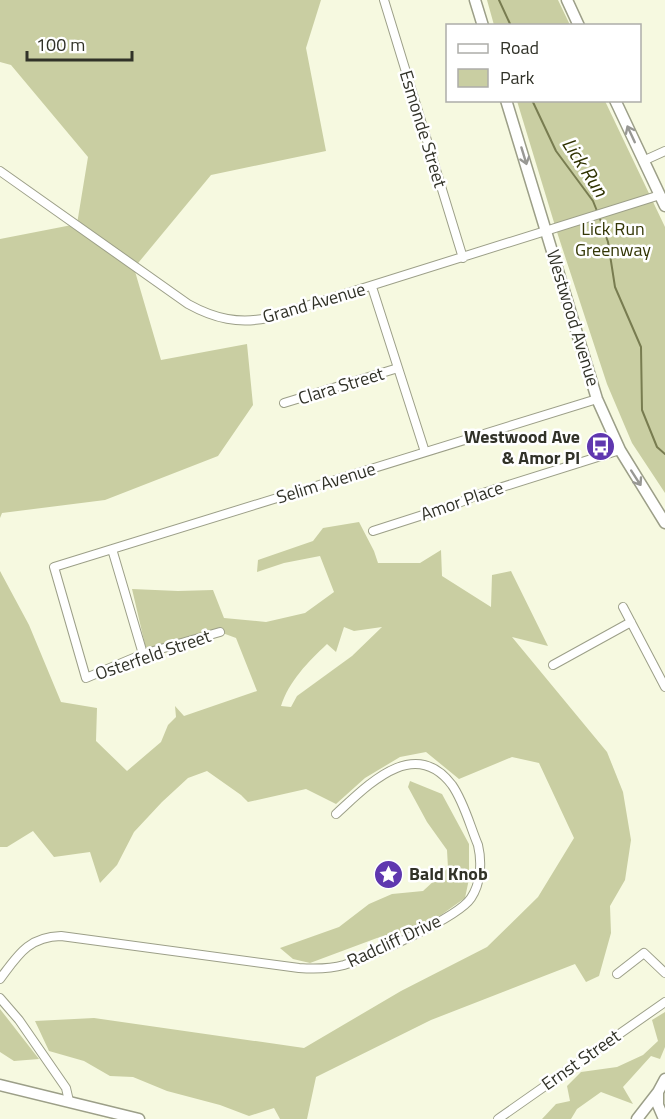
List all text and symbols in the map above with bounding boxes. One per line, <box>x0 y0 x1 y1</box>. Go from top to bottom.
scale bar <box>27 24 132 62</box>
legend <box>446 24 641 102</box>
text: 100 m <box>36 31 85 58</box>
text: Road <box>500 34 539 61</box>
text: Park <box>500 64 535 91</box>
street label: Esmonde Street <box>393 67 454 192</box>
one-way arrow <box>624 126 636 144</box>
water label: Lick Run <box>555 131 617 203</box>
one-way arrow <box>519 146 530 165</box>
park label: Lick Run Greenway <box>575 215 651 263</box>
street label: Westwood Avenue <box>540 246 607 390</box>
street label: Grand Avenue <box>259 275 368 330</box>
street label: Clara Street <box>295 359 388 411</box>
place label: Westwood Ave & Amor Pl <box>464 423 580 471</box>
bus stop icon: Westwood Ave & Amor Pl <box>585 431 617 463</box>
street label: Selim Avenue <box>273 455 379 510</box>
one-way arrow <box>631 469 643 486</box>
street label: Amor Place <box>417 474 507 527</box>
street label: Osterfeld Street <box>91 622 215 687</box>
place icon: Bald Knob <box>372 858 404 890</box>
place label: Bald Knob <box>409 860 488 887</box>
street label: Radcliff Drive <box>342 907 445 974</box>
street label: Ernst Street <box>536 1022 626 1097</box>

